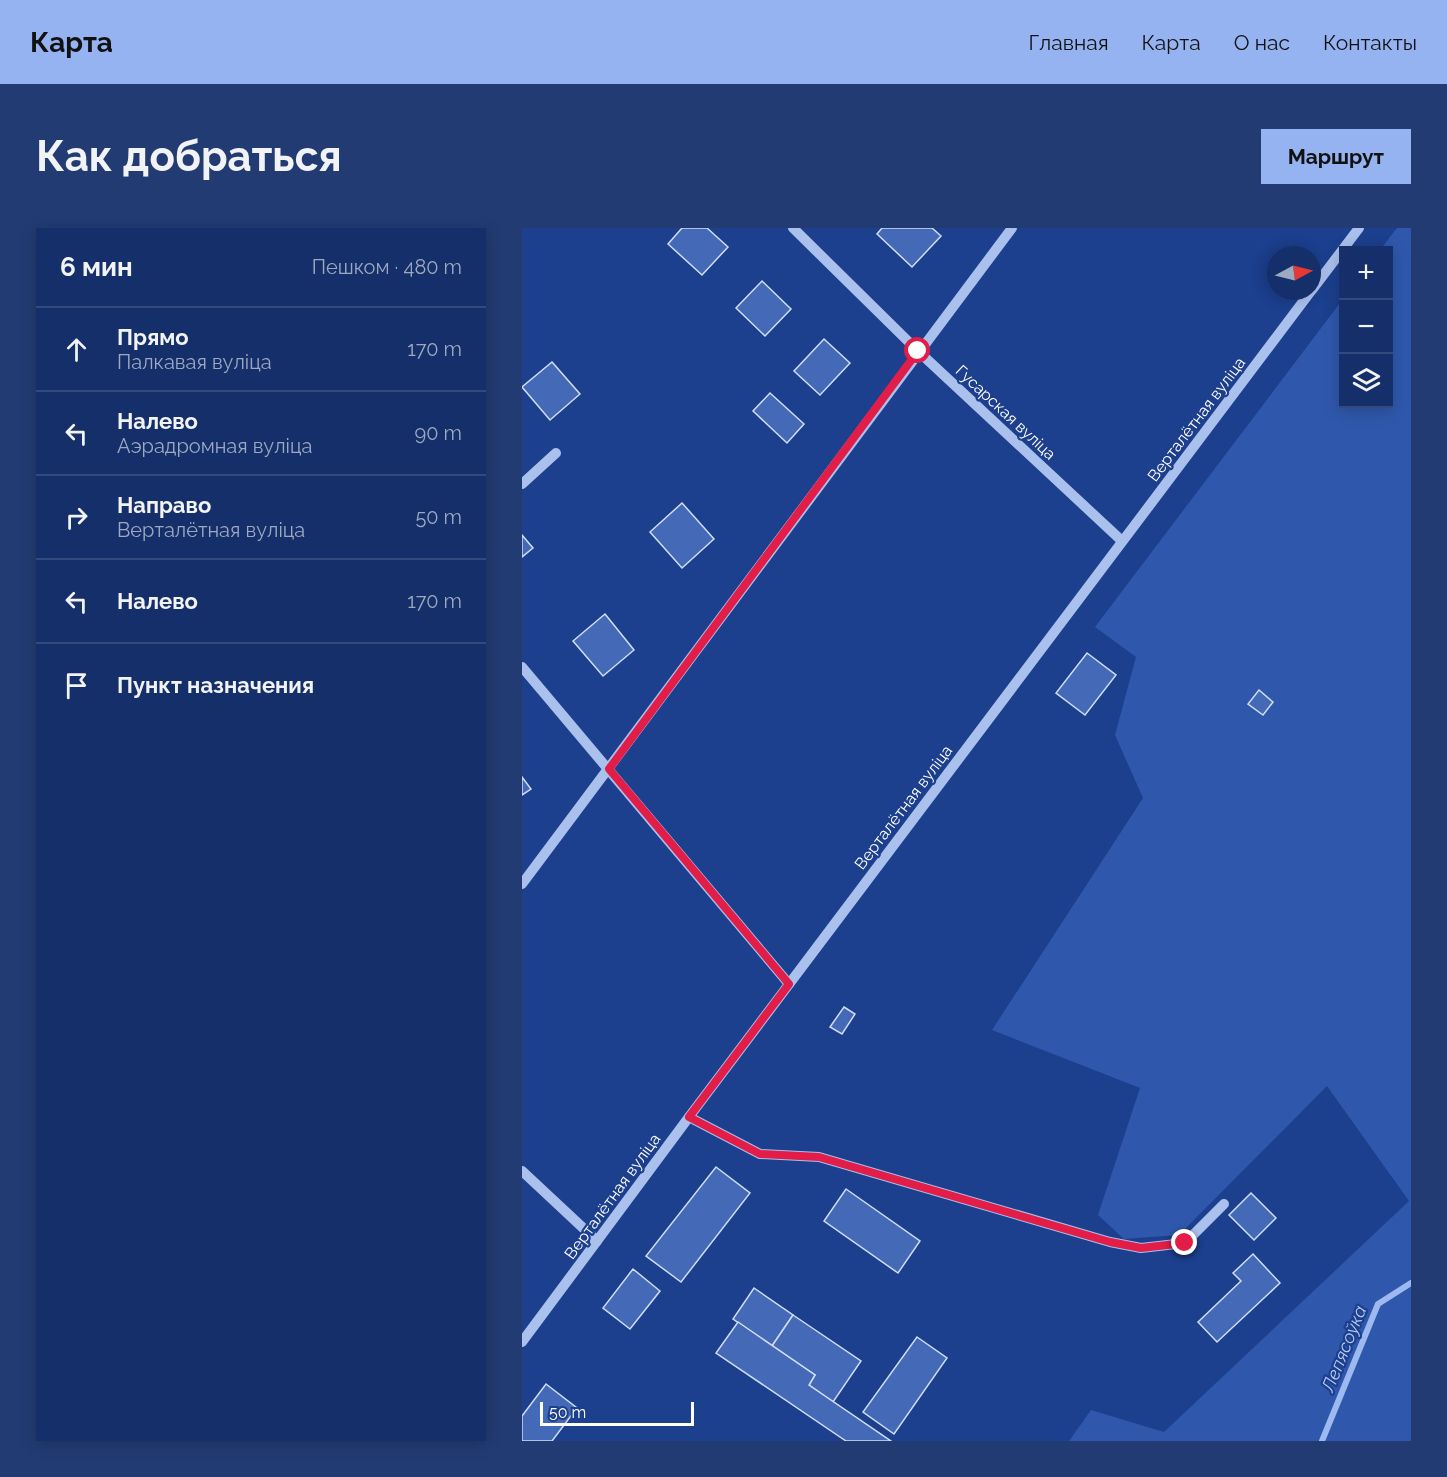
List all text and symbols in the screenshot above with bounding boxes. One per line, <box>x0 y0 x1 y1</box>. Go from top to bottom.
text: Карта <box>30 26 113 59</box>
text: Главная <box>1029 30 1109 55</box>
text: Карта <box>1142 30 1201 55</box>
text: О нас <box>1234 30 1290 55</box>
text: Контакты <box>1323 30 1417 55</box>
button: Маршрут <box>1261 129 1411 184</box>
text: Как добраться <box>36 132 342 181</box>
north arrow <box>1267 246 1321 300</box>
map controls <box>1339 246 1393 408</box>
button: + <box>1339 246 1393 300</box>
text: 6 мин <box>60 252 133 282</box>
text: Пешком · 480 m <box>312 255 462 279</box>
button: − <box>1339 300 1393 354</box>
text: Прямо <box>117 324 189 350</box>
icon: ahead <box>60 333 93 366</box>
text: 170 m <box>407 337 462 361</box>
route start <box>904 337 930 363</box>
text: Палкавая вуліца <box>117 350 272 374</box>
street label: Верталётная вуліца <box>1144 353 1249 485</box>
button: layers <box>1339 354 1393 408</box>
street label: Гусарская вуліца <box>952 361 1060 464</box>
text: Налево <box>117 408 198 434</box>
icon: left <box>60 417 93 450</box>
text: 90 m <box>415 421 462 445</box>
text: Аэрадромная вуліца <box>117 434 312 458</box>
text: Направо <box>117 492 211 518</box>
icon: right <box>60 501 93 534</box>
text: 50 m <box>415 505 462 529</box>
text: Верталётная вуліца <box>117 518 305 542</box>
icon: left <box>60 585 93 618</box>
text: Налево <box>117 588 198 614</box>
text: 170 m <box>407 589 462 613</box>
icon: arrive <box>60 669 93 702</box>
text: Пункт назначения <box>117 672 314 698</box>
street label: Верталётная вуліца <box>851 741 956 873</box>
street label: Верталётная вуліца <box>560 1130 664 1263</box>
route end <box>1171 1229 1197 1255</box>
water label: Лепясоўка <box>1316 1302 1370 1396</box>
scale bar <box>540 1399 694 1426</box>
text: 50 m <box>549 1403 586 1422</box>

